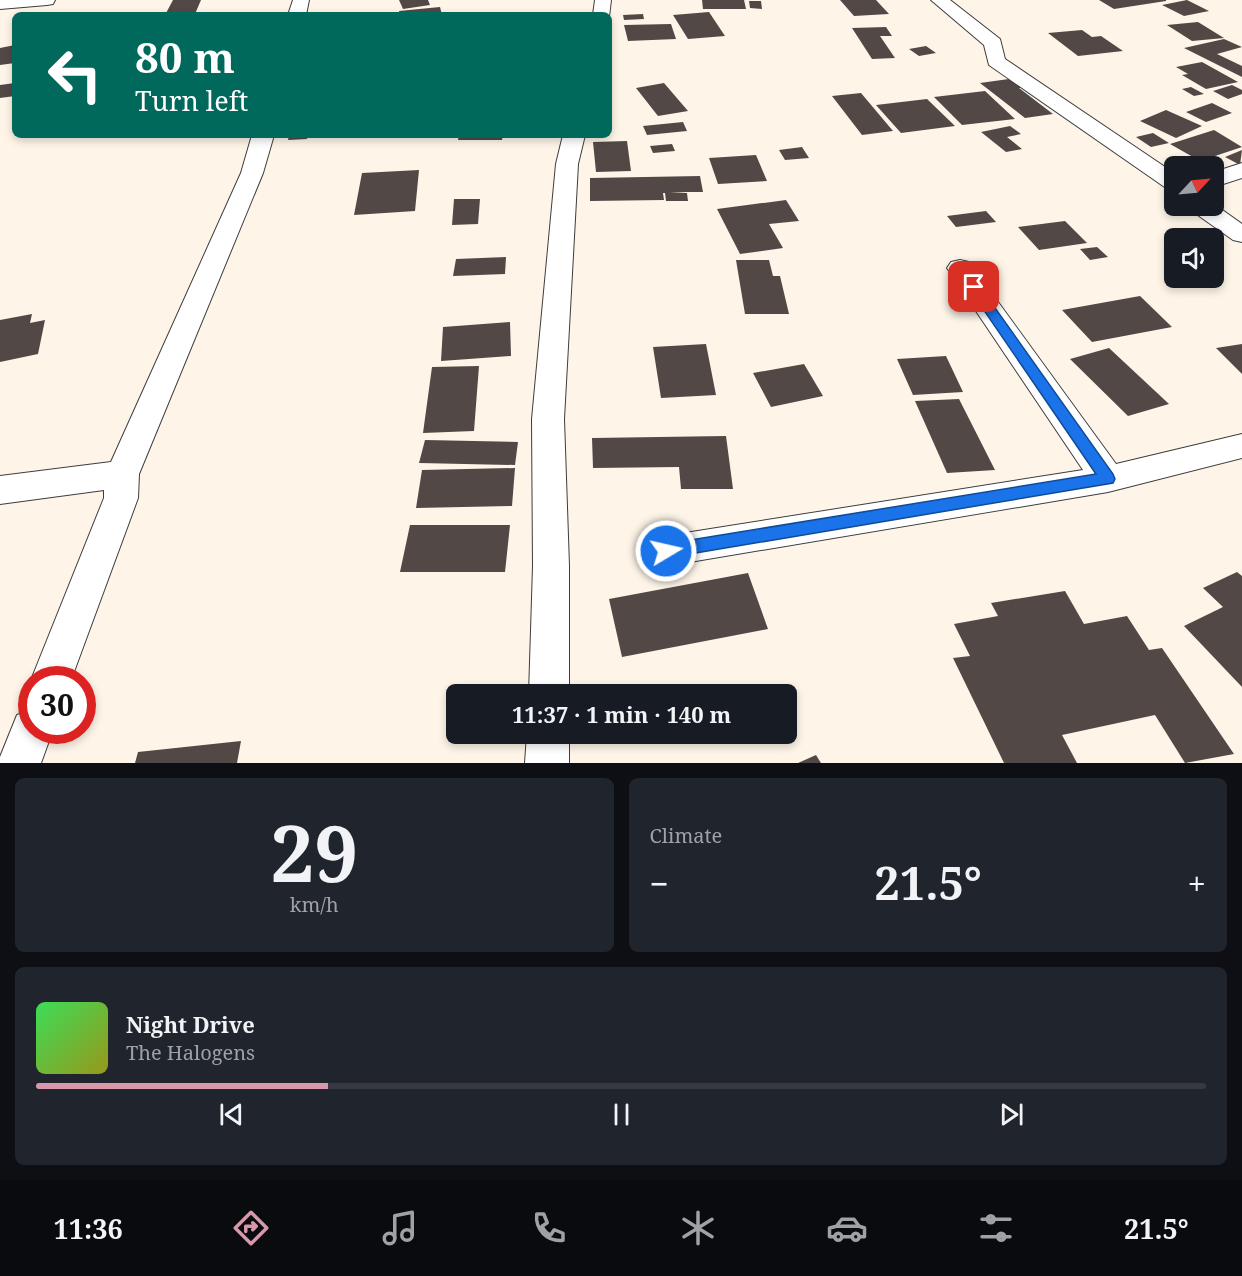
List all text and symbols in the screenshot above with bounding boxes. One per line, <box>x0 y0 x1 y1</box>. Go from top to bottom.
text: 80 m <box>135 28 235 85</box>
icon: left <box>36 36 114 114</box>
text: Turn left <box>135 82 248 119</box>
north arrow <box>1164 156 1224 216</box>
map controls <box>1164 156 1224 288</box>
button: sound <box>1164 228 1224 288</box>
pin <box>948 261 999 312</box>
icon: arrive <box>957 270 990 303</box>
position arrow <box>634 519 698 583</box>
speed limit sign: 30 <box>18 666 96 744</box>
text: 11:37 · 1 min · 140 m <box>512 699 731 729</box>
text: 29 <box>270 799 358 905</box>
text: Climate <box>650 822 722 849</box>
text: 21.5° <box>874 852 982 913</box>
text: − <box>650 861 669 906</box>
text: + <box>1188 861 1206 906</box>
text: km/h <box>290 891 339 918</box>
text: Night Drive <box>126 1009 255 1039</box>
text: The Halogens <box>126 1039 255 1066</box>
icon: previous <box>215 1098 248 1131</box>
icon: pause <box>605 1098 638 1131</box>
icon: next <box>995 1098 1028 1131</box>
icon: directions <box>230 1207 272 1249</box>
icon: music <box>379 1207 421 1249</box>
icon: phone <box>528 1207 570 1249</box>
icon: climate <box>677 1207 719 1249</box>
icon: car <box>826 1207 868 1249</box>
icon: filters <box>975 1207 1017 1249</box>
text: 11:36 <box>54 1210 123 1247</box>
text: 21.5° <box>1124 1210 1188 1247</box>

